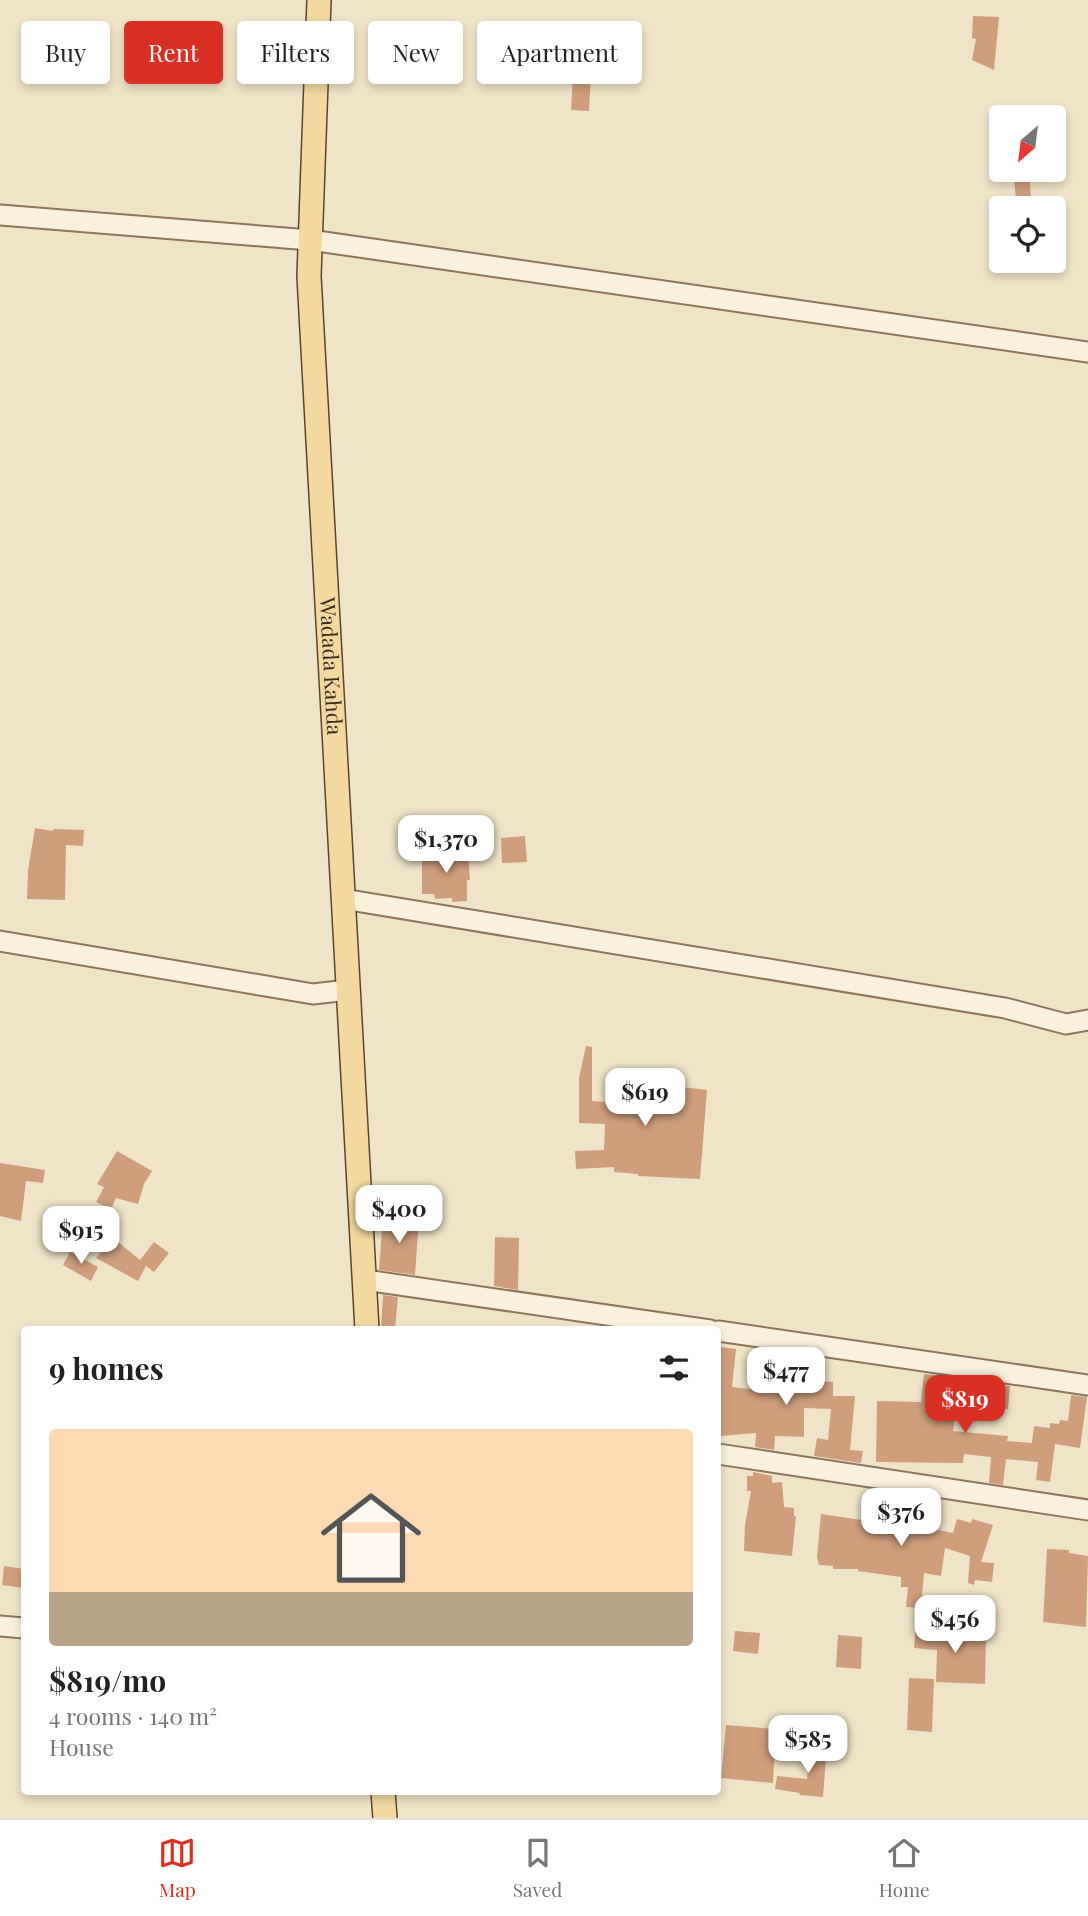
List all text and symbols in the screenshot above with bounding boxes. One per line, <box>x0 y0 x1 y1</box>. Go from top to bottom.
chip: Buy <box>21 21 110 84</box>
chip: Rent <box>124 21 223 84</box>
chip: Filters <box>237 21 354 84</box>
chip: New <box>368 21 463 84</box>
chip: Apartment <box>477 21 642 84</box>
north arrow <box>989 105 1066 182</box>
map controls <box>989 105 1066 273</box>
button: locate <box>989 196 1066 273</box>
street label: Wadada Kahda <box>315 595 350 736</box>
pin: $1,370 <box>389 816 503 875</box>
text: $1,370 <box>414 822 478 853</box>
pin: $619 <box>604 1068 686 1128</box>
text: $619 <box>621 1075 669 1106</box>
pin: $400 <box>358 1186 440 1245</box>
text: $400 <box>371 1192 427 1223</box>
pin: $915 <box>40 1206 122 1266</box>
text: $915 <box>58 1213 104 1244</box>
text: 9 homes <box>49 1348 164 1388</box>
pin: $477 <box>745 1348 827 1407</box>
icon: filters <box>655 1349 693 1387</box>
text: $477 <box>763 1354 809 1385</box>
pin: $819 <box>924 1376 1006 1435</box>
text: $819 <box>941 1382 989 1413</box>
icon: home <box>308 1475 434 1601</box>
pin: $376 <box>860 1488 942 1548</box>
text: $376 <box>877 1495 925 1526</box>
pin: $456 <box>914 1596 996 1655</box>
text: $456 <box>931 1602 979 1633</box>
text: $819/mo <box>49 1660 166 1700</box>
text: 4 rooms · 140 m² <box>49 1700 217 1731</box>
pin: $585 <box>767 1716 849 1775</box>
text: $585 <box>784 1722 832 1753</box>
text: House <box>49 1731 114 1762</box>
tab: Map <box>158 1834 196 1902</box>
tab: Saved <box>513 1834 562 1902</box>
tab: Home <box>879 1834 930 1902</box>

